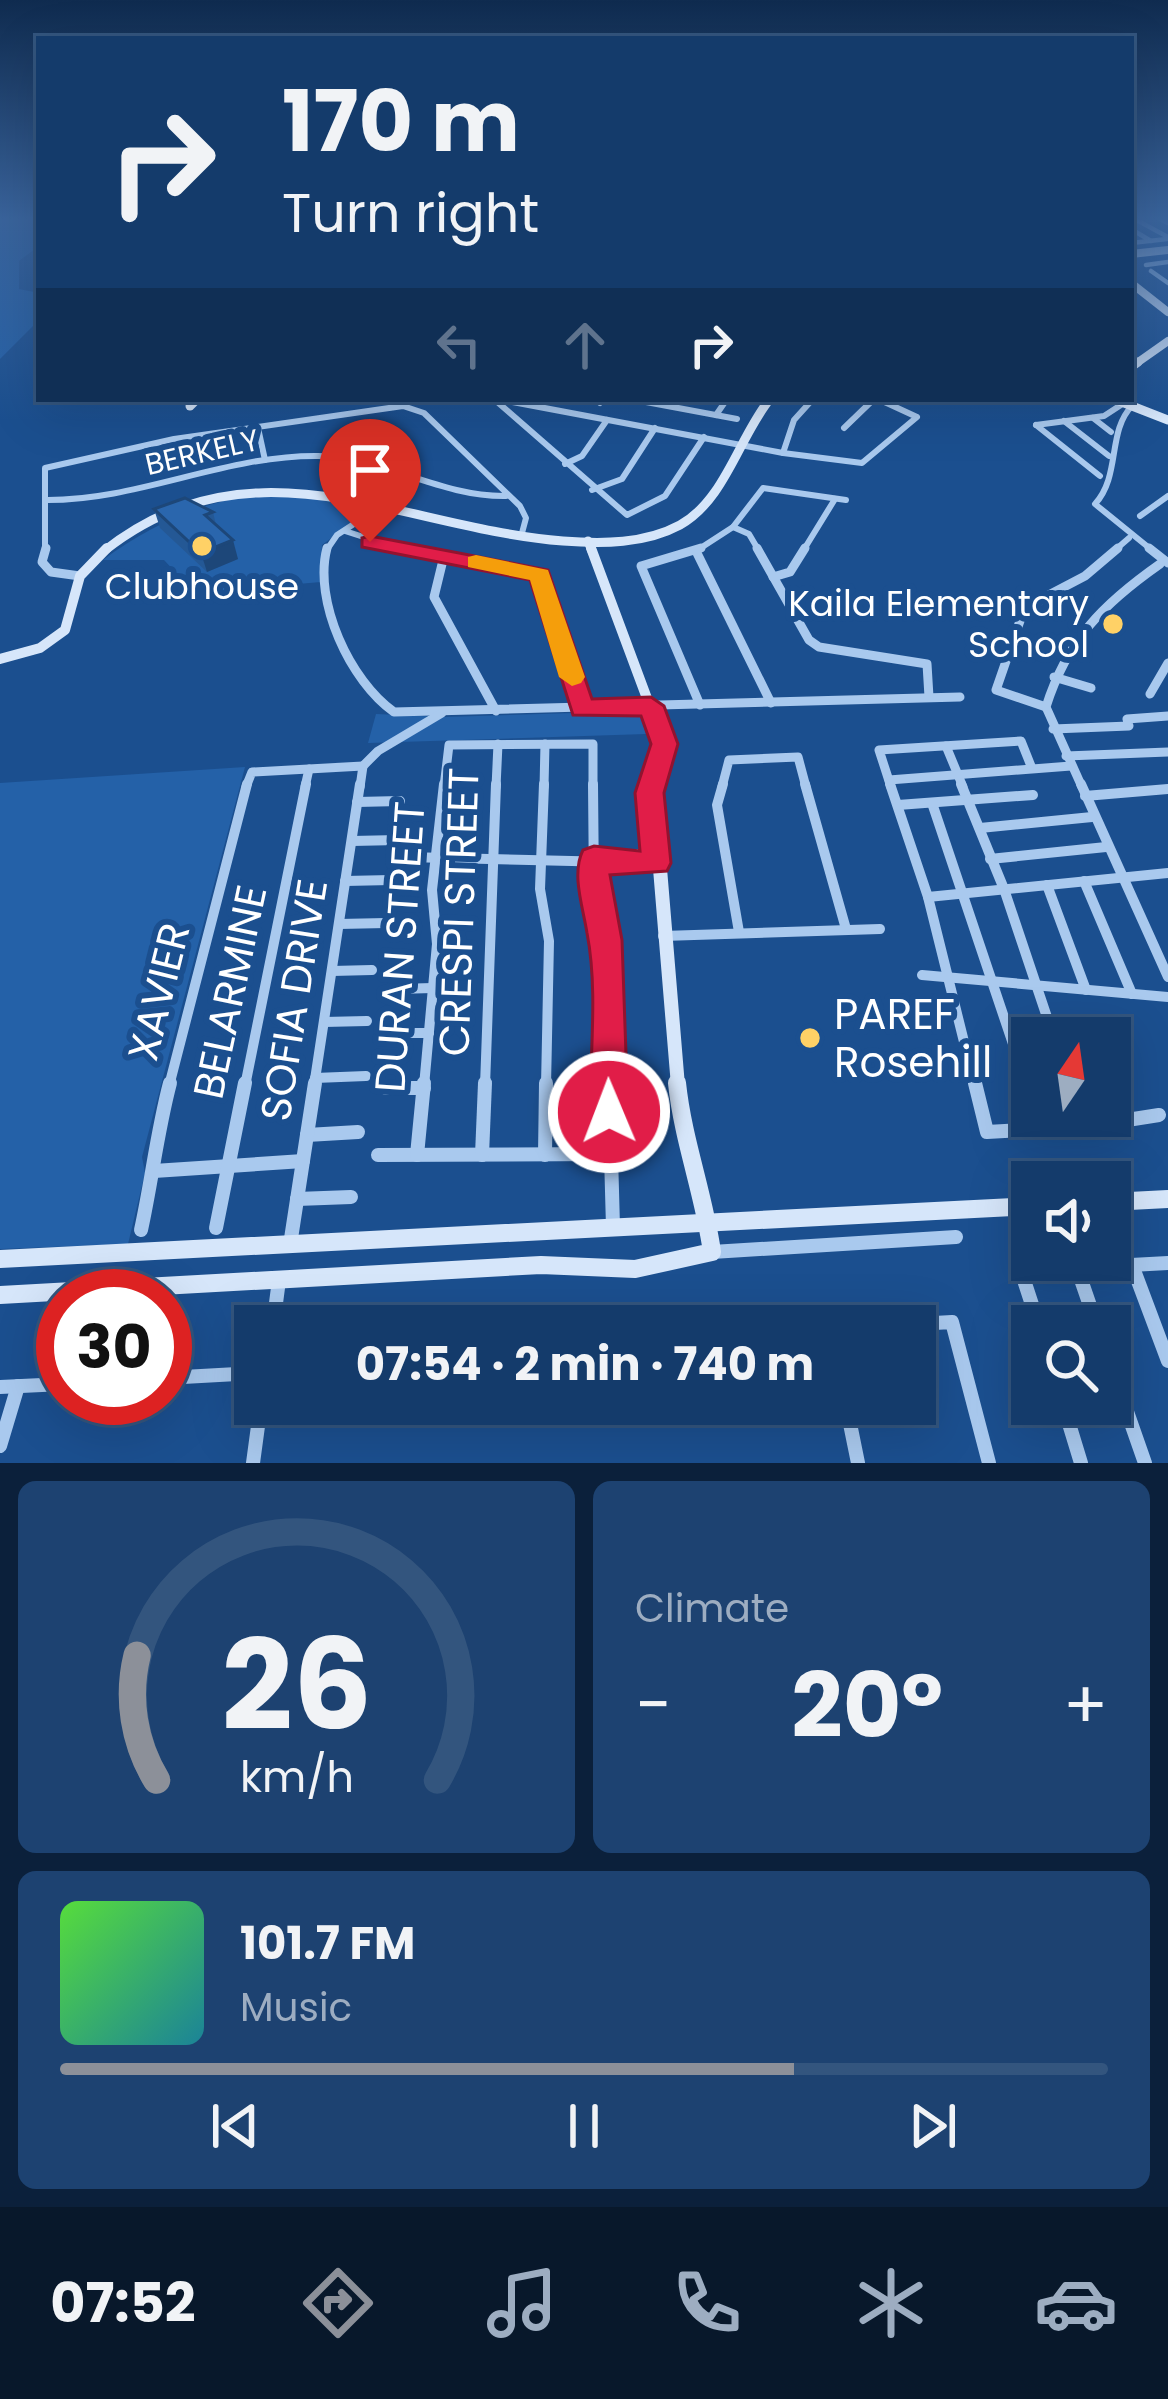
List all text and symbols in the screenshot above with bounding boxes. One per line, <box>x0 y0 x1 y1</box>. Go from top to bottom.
text: 170 m <box>282 63 520 180</box>
icon: right <box>84 84 240 240</box>
text: Turn right <box>282 175 539 251</box>
icon: left <box>426 312 492 378</box>
icon: ahead <box>552 312 618 378</box>
icon: right <box>678 312 744 378</box>
street label: BERKELY <box>141 418 263 486</box>
pin <box>319 419 421 542</box>
icon: arrive <box>337 437 403 503</box>
marker: Clubhouse <box>189 533 215 559</box>
place label: Clubhouse <box>105 561 299 612</box>
place label: Kaila Elementary School <box>788 578 1089 670</box>
marker: Kaila Elementary School <box>1100 611 1126 637</box>
street label: CRESPI STREET <box>424 767 494 1057</box>
street label: DURAN STREET <box>360 800 440 1094</box>
street label: SOFIA DRIVE <box>246 875 342 1125</box>
street label: BELARMINE <box>179 880 281 1104</box>
street label: XAVIER <box>113 917 205 1067</box>
place label: PAREF Rosehill <box>834 985 992 1092</box>
north arrow <box>1011 1017 1131 1137</box>
map controls <box>1011 1017 1131 1425</box>
marker: PAREF Rosehill <box>797 1025 823 1051</box>
position arrow <box>546 1049 672 1175</box>
button: sound <box>1011 1161 1131 1281</box>
speed limit sign: 30 <box>36 1269 192 1425</box>
button: search <box>1011 1305 1131 1425</box>
text: 07:54 · 2 min · 740 m <box>356 1333 814 1396</box>
text: Climate <box>635 1581 789 1636</box>
text: 26 <box>221 1598 372 1773</box>
text: 20° <box>791 1642 943 1769</box>
text: − <box>635 1659 671 1751</box>
text: + <box>1063 1659 1108 1751</box>
text: km/h <box>239 1747 354 1807</box>
text: 101.7 FM <box>240 1912 415 1975</box>
text: Music <box>240 1980 352 2035</box>
icon: previous <box>202 2093 268 2159</box>
icon: pause <box>551 2093 617 2159</box>
icon: next <box>900 2093 966 2159</box>
icon: directions <box>296 2261 380 2345</box>
icon: music <box>480 2261 564 2345</box>
icon: phone <box>665 2261 749 2345</box>
icon: climate <box>849 2261 933 2345</box>
icon: car <box>1034 2261 1118 2345</box>
text: 07:52 <box>50 2265 196 2341</box>

